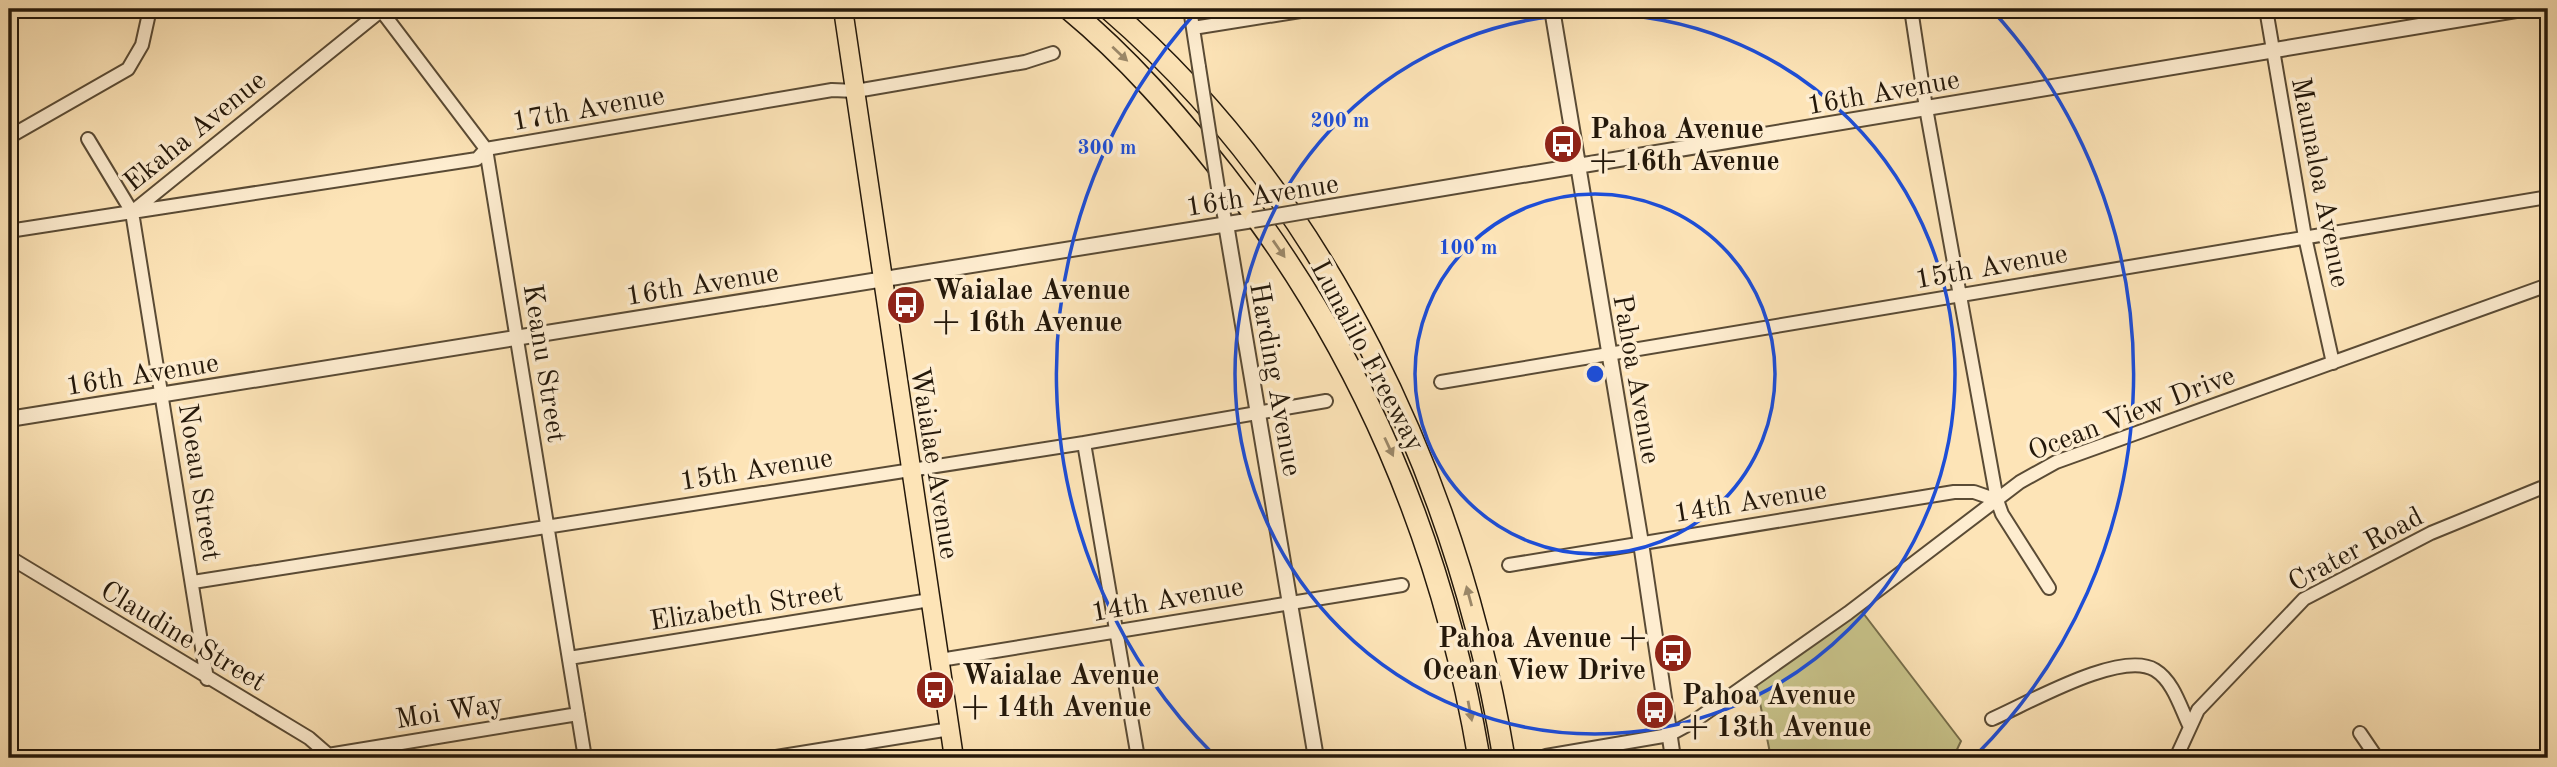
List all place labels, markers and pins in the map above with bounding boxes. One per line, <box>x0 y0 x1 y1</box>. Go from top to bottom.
place label: Pahoa Avenue + 16th Avenue <box>1590 117 1780 177</box>
bus stop icon: Pahoa Avenue + 16th Avenue <box>1542 123 1584 165</box>
place label: Waialae Avenue + 16th Avenue <box>933 278 1131 338</box>
bus stop icon: Waialae Avenue + 16th Avenue <box>885 284 927 326</box>
centre of rings <box>1583 362 1607 386</box>
place label: Pahoa Avenue + Ocean View Drive <box>1422 626 1646 686</box>
bus stop icon: Pahoa Avenue + Ocean View Drive <box>1652 632 1694 674</box>
place label: Waialae Avenue + 14th Avenue <box>962 663 1160 723</box>
bus stop icon: Waialae Avenue + 14th Avenue <box>914 669 956 711</box>
place label: Pahoa Avenue + 13th Avenue <box>1682 683 1872 743</box>
bus stop icon: Pahoa Avenue + 13th Avenue <box>1634 689 1676 731</box>

